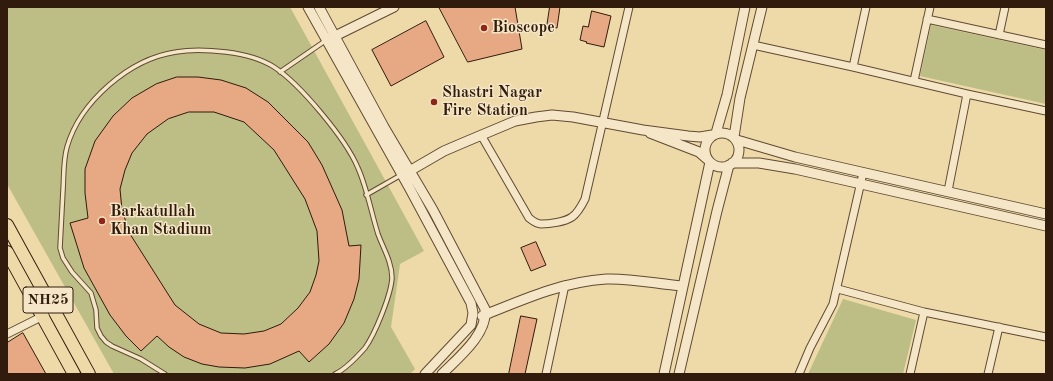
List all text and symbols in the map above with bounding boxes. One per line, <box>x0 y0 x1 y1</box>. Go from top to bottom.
place label: Bioscope <box>492 18 555 38</box>
marker: Bioscope <box>479 23 489 33</box>
place label: Shastri Nagar Fire Station <box>442 83 542 121</box>
marker: Shastri Nagar Fire Station <box>429 97 439 107</box>
place label: Barkatullah Khan Stadium <box>110 202 212 240</box>
marker: Barkatullah Khan Stadium <box>97 216 107 226</box>
road number: NH25 <box>23 287 73 313</box>

